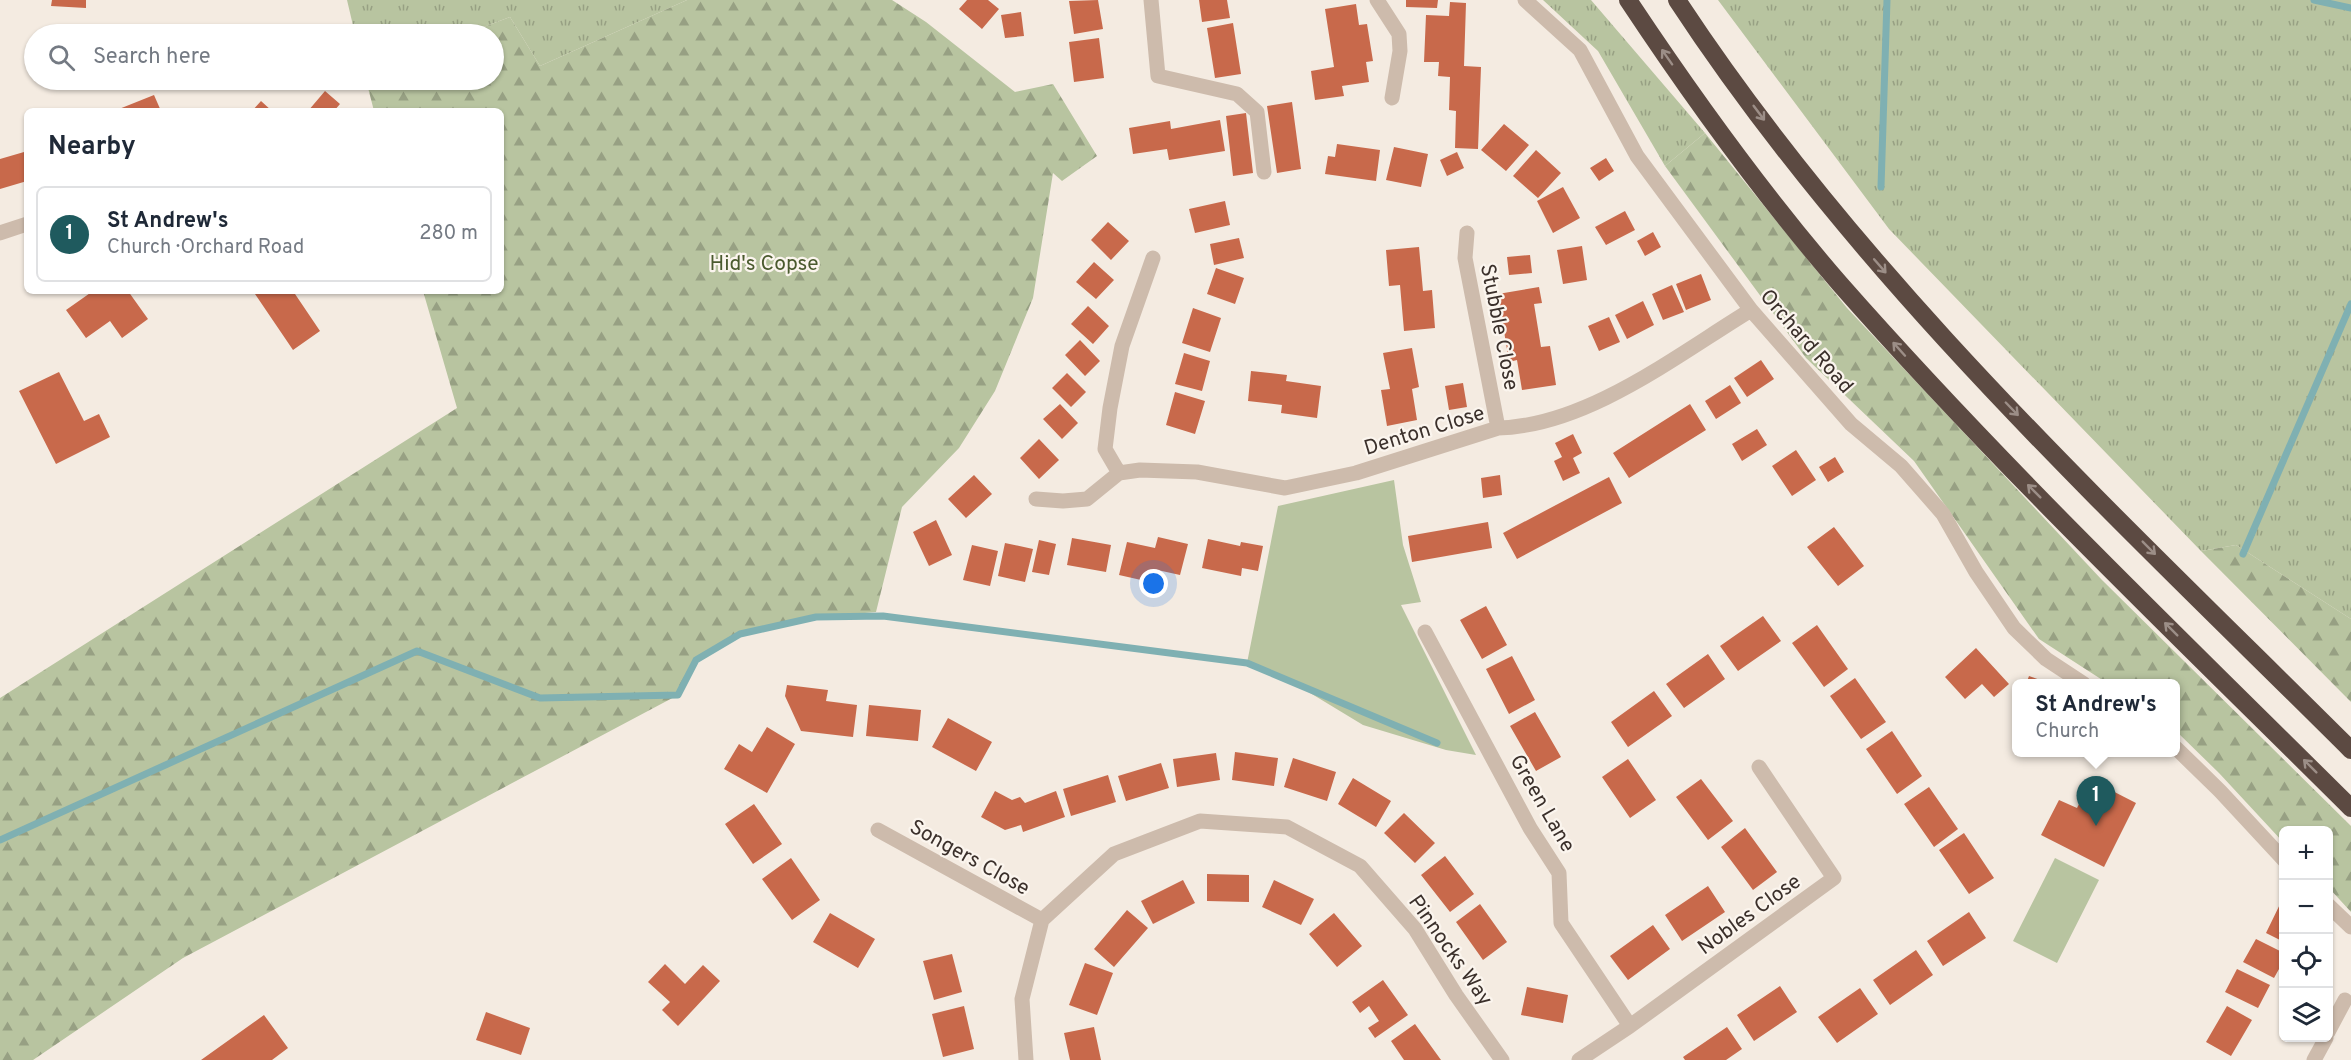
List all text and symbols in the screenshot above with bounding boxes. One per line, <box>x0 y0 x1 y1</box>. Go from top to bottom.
search box <box>24 24 504 90</box>
icon: search <box>45 41 78 74</box>
text: Search here <box>93 44 211 71</box>
one-way arrow <box>1661 50 1673 66</box>
one-way arrow <box>1752 105 1765 121</box>
text: Nearby <box>48 131 136 164</box>
text: St Andrew's <box>107 208 229 235</box>
text: 1 <box>66 221 74 247</box>
text: 280 m <box>419 221 478 247</box>
text: Church · Orchard Road <box>107 235 304 261</box>
park label: Hid's Copse <box>709 251 819 278</box>
one-way arrow <box>1874 258 1887 274</box>
street label: Stubble Close <box>1473 262 1524 393</box>
street label: Orchard Road <box>1753 284 1859 400</box>
one-way arrow <box>1892 342 1906 357</box>
street label: Denton Close <box>1361 400 1488 463</box>
one-way arrow <box>2005 402 2019 417</box>
one-way arrow <box>2026 483 2041 498</box>
one-way arrow <box>2141 541 2156 556</box>
your location <box>1139 569 1168 598</box>
one-way arrow <box>2164 622 2179 636</box>
popup <box>2012 679 2180 757</box>
text: St Andrew's <box>2035 692 2157 719</box>
text: Church <box>2035 719 2099 745</box>
street label: Green Lane <box>1503 750 1581 857</box>
one-way arrow <box>2302 759 2317 774</box>
pin: 1 <box>2076 776 2116 826</box>
street label: Songers Close <box>904 814 1034 902</box>
map controls <box>2279 826 2333 1042</box>
button: + <box>2279 826 2333 880</box>
street label: Nobles Close <box>1693 869 1807 962</box>
button: − <box>2279 880 2333 934</box>
street label: Pinnocks Way <box>1402 890 1498 1012</box>
button: locate <box>2279 934 2333 988</box>
button: layers <box>2279 988 2333 1042</box>

